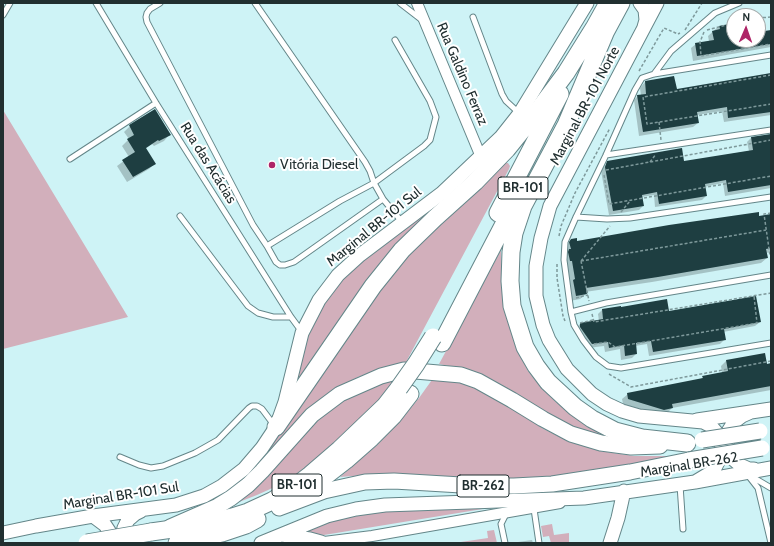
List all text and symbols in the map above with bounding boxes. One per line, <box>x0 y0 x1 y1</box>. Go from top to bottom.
north arrow <box>726 8 766 48</box>
text: N <box>742 10 751 24</box>
street label: Rua Galdino Ferraz <box>433 20 491 128</box>
street label: Marginal BR-101 Norte <box>547 44 623 168</box>
street label: Rua das Acácias <box>176 119 240 207</box>
place label: Vitória Diesel <box>280 157 358 173</box>
marker: Vitória Diesel <box>267 160 277 170</box>
road number: BR-101 <box>498 177 548 199</box>
street label: Marginal BR-101 Sul <box>323 184 425 270</box>
street label: Marginal BR-262 <box>639 449 739 481</box>
road number: BR-101 <box>272 474 322 496</box>
road number: BR-262 <box>457 475 509 497</box>
street label: Marginal BR-101 Sul <box>62 479 180 513</box>

